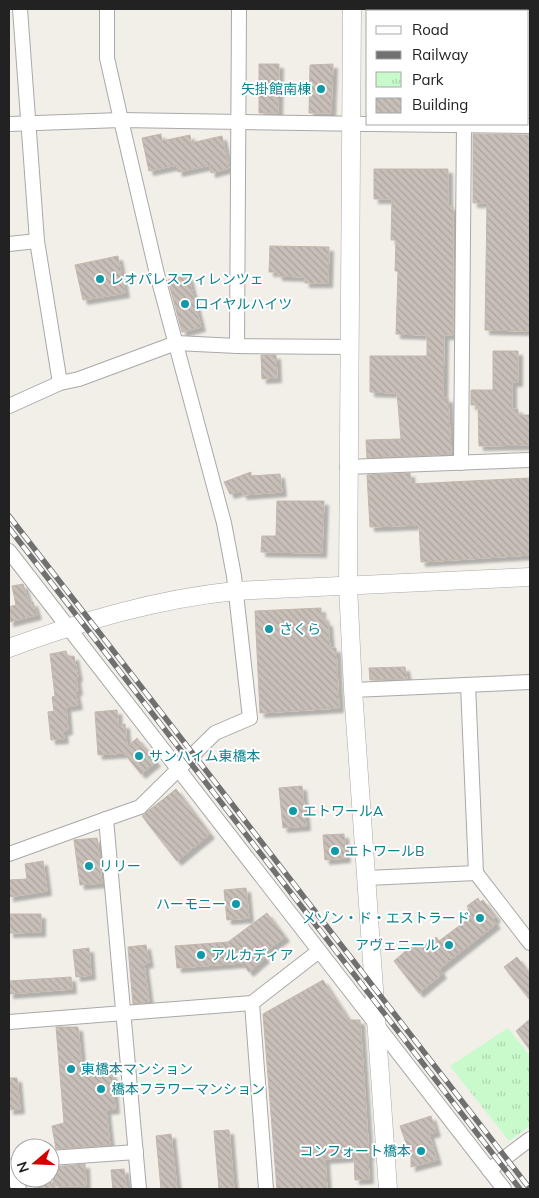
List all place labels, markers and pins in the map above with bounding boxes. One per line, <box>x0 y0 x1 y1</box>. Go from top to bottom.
place label: 矢掛館南棟 <box>241 80 311 98</box>
marker: 矢掛館南棟 <box>315 83 327 95</box>
place label: レオパレスフィレンツェ <box>110 270 264 288</box>
marker: レオパレスフィレンツェ <box>94 273 106 285</box>
place label: ロイヤルハイツ <box>195 295 292 313</box>
marker: ロイヤルハイツ <box>179 298 191 310</box>
place label: さくら <box>279 620 321 638</box>
marker: さくら <box>263 623 275 635</box>
place label: サンハイム東橋本 <box>149 747 260 765</box>
marker: サンハイム東橋本 <box>133 750 145 762</box>
place label: エトワールA <box>303 802 384 820</box>
marker: エトワールA <box>287 805 299 817</box>
place label: エトワールB <box>345 842 425 860</box>
marker: エトワールB <box>329 845 341 857</box>
place label: リリー <box>99 857 141 875</box>
marker: リリー <box>83 860 95 872</box>
place label: ハーモニー <box>156 895 226 913</box>
marker: ハーモニー <box>230 898 242 910</box>
place label: メゾン・ド・エストラード <box>302 909 470 927</box>
marker: メゾン・ド・エストラード <box>474 912 486 924</box>
place label: アヴェニール <box>355 936 439 954</box>
marker: アヴェニール <box>443 939 455 951</box>
place label: アルカディア <box>211 946 293 964</box>
marker: アルカディア <box>195 949 207 961</box>
place label: 東橋本マンション <box>81 1060 193 1078</box>
marker: 東橋本マンション <box>65 1063 77 1075</box>
place label: 橋本フラワーマンション <box>111 1080 265 1098</box>
marker: 橋本フラワーマンション <box>95 1083 107 1095</box>
place label: コンフォート橋本 <box>299 1142 411 1160</box>
marker: コンフォート橋本 <box>415 1145 427 1157</box>

